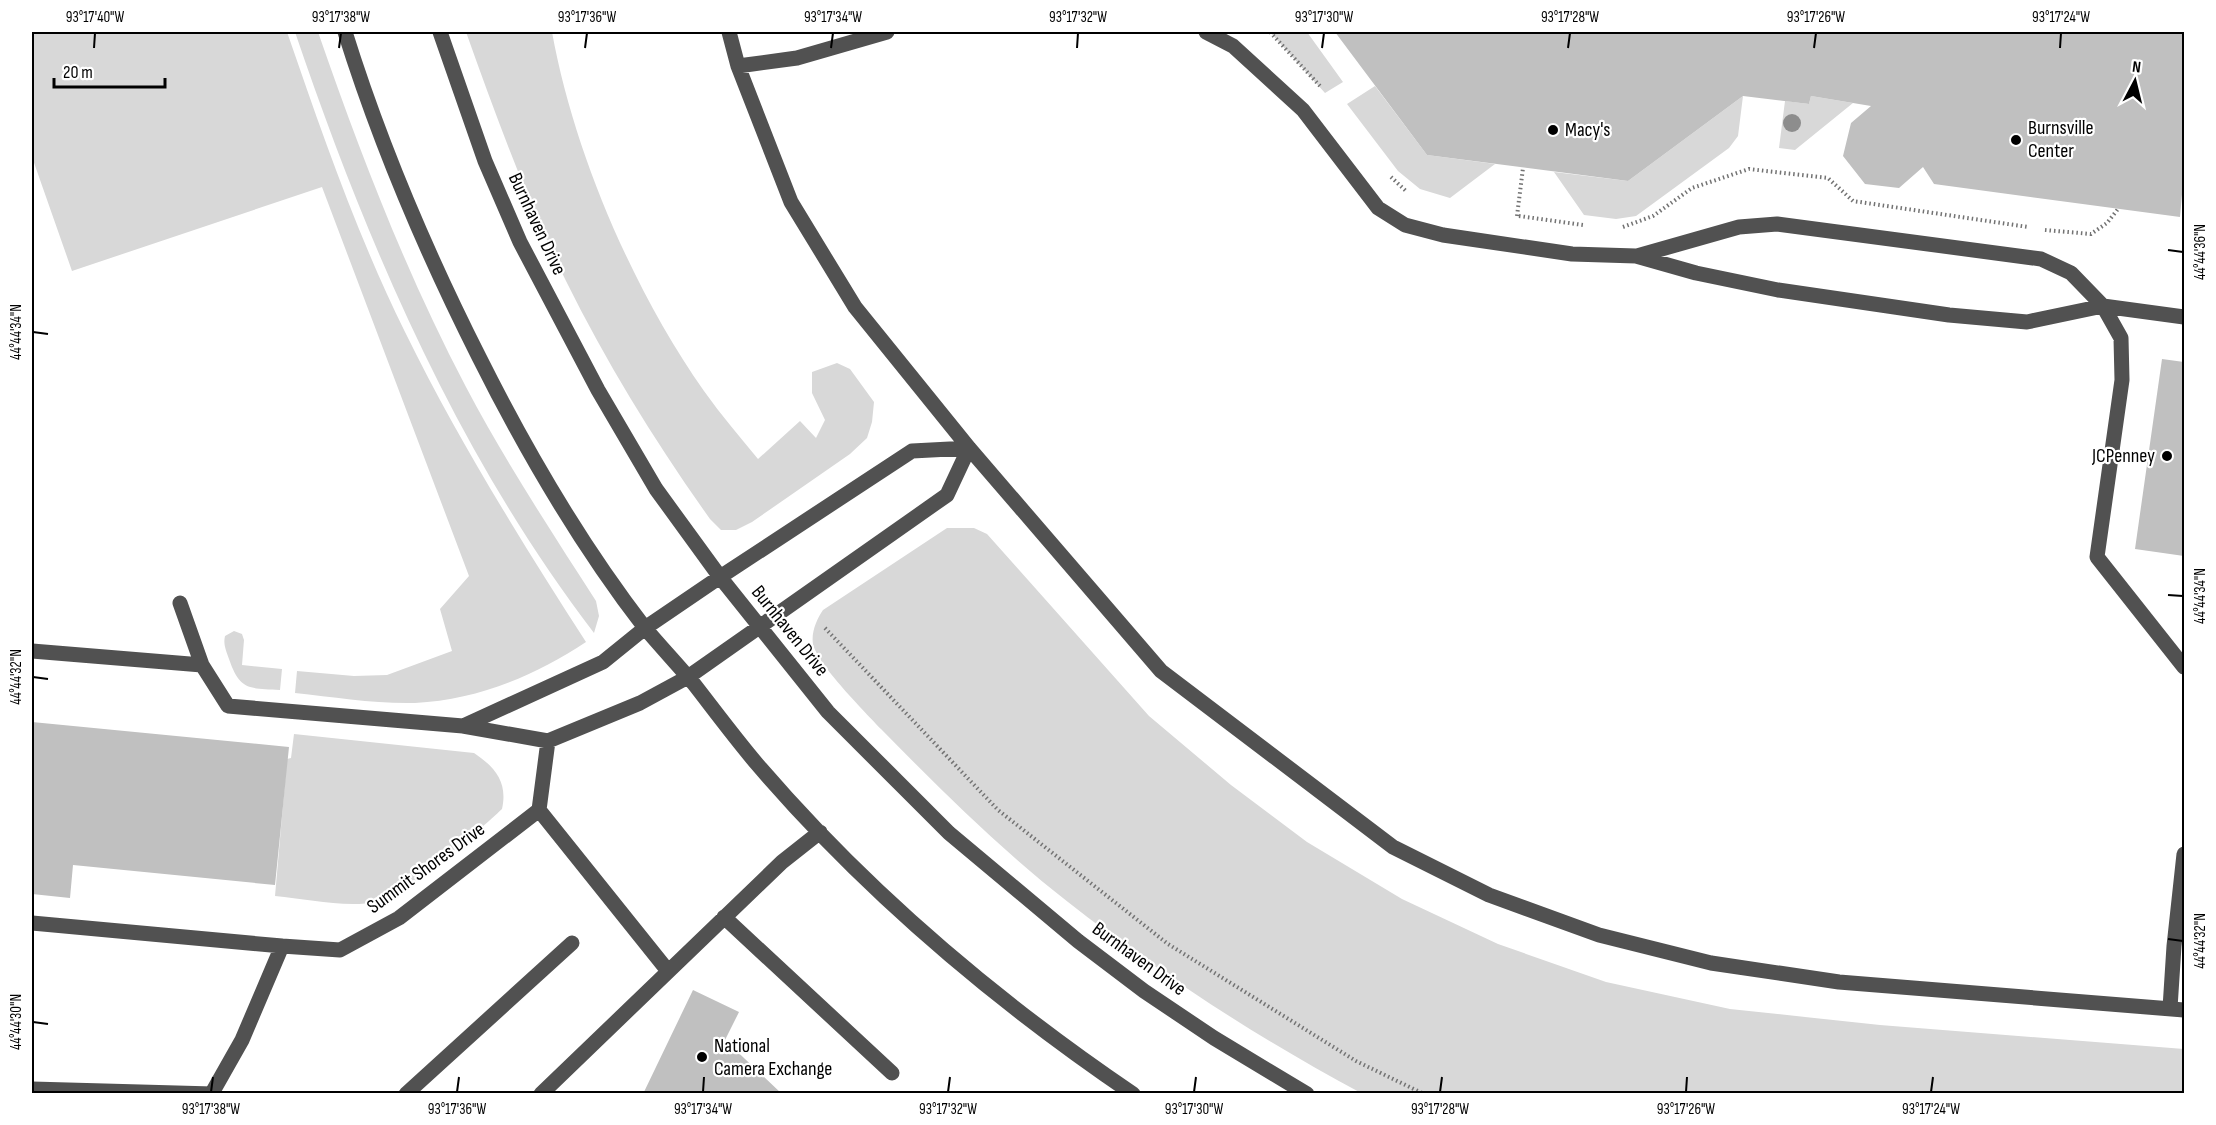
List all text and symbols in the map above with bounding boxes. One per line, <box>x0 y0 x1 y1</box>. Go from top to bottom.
text: 93°17'40"W <box>66 8 124 27</box>
text: 93°17'38"W <box>312 8 370 27</box>
text: 93°17'36"W <box>558 8 616 27</box>
text: 93°17'34"W <box>804 8 862 27</box>
text: 93°17'32"W <box>1049 8 1107 27</box>
text: 93°17'30"W <box>1295 8 1353 27</box>
text: 93°17'28"W <box>1541 8 1599 27</box>
text: 93°17'26"W <box>1787 8 1845 27</box>
text: 93°17'24"W <box>2032 8 2090 27</box>
scale bar <box>54 51 165 89</box>
north arrow <box>2105 51 2165 111</box>
text: N <box>2131 58 2142 78</box>
text: 20 m <box>63 62 93 83</box>
place label: Burnsville Center <box>2028 116 2094 163</box>
place label: Macy's <box>1565 118 1611 142</box>
marker: Macy's <box>1546 123 1560 137</box>
marker: Burnsville Center <box>2009 133 2023 147</box>
street label: Burnhaven Drive <box>503 169 571 279</box>
text: 44°44'36"N <box>2191 224 2210 280</box>
text: 44°44'34"N <box>7 304 26 360</box>
place label: JCPenney <box>2091 444 2155 468</box>
marker: JCPenney <box>2160 449 2174 463</box>
text: 44°44'34"N <box>2191 568 2210 624</box>
street label: Burnhaven Drive <box>746 581 834 681</box>
text: 44°44'32"N <box>7 649 26 705</box>
street label: Summit Shores Drive <box>362 817 490 919</box>
text: 44°44'32"N <box>2191 913 2210 969</box>
street label: Burnhaven Drive <box>1087 917 1191 1001</box>
text: 44°44'30"N <box>7 994 26 1050</box>
place label: National Camera Exchange <box>714 1034 832 1081</box>
marker: National Camera Exchange <box>695 1050 709 1064</box>
text: 93°17'38"W <box>182 1100 240 1119</box>
text: 93°17'36"W <box>428 1100 486 1119</box>
text: 93°17'34"W <box>674 1100 732 1119</box>
text: 93°17'32"W <box>919 1100 977 1119</box>
text: 93°17'30"W <box>1165 1100 1223 1119</box>
text: 93°17'28"W <box>1411 1100 1469 1119</box>
text: 93°17'26"W <box>1657 1100 1715 1119</box>
text: 93°17'24"W <box>1902 1100 1960 1119</box>

